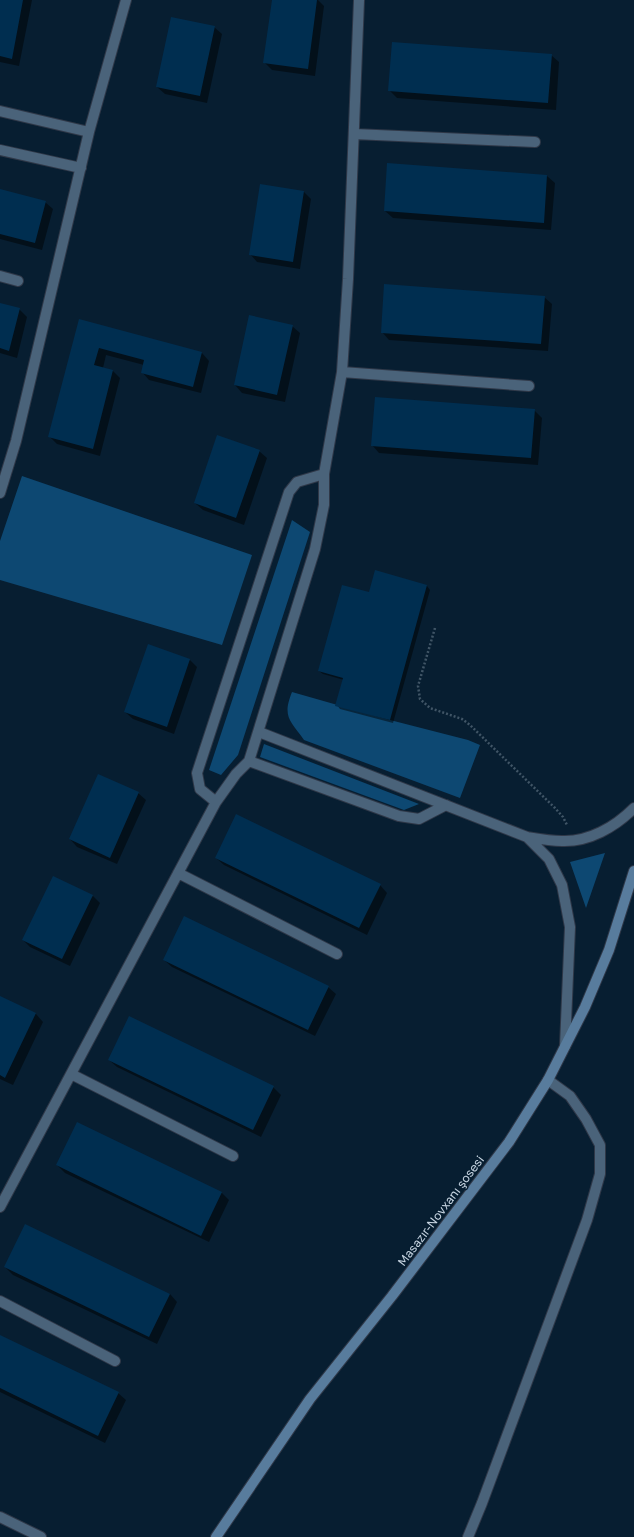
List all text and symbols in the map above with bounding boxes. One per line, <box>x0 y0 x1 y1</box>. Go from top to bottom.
street label: Masazır-Novxanı şosesi <box>394 1153 487 1269</box>

